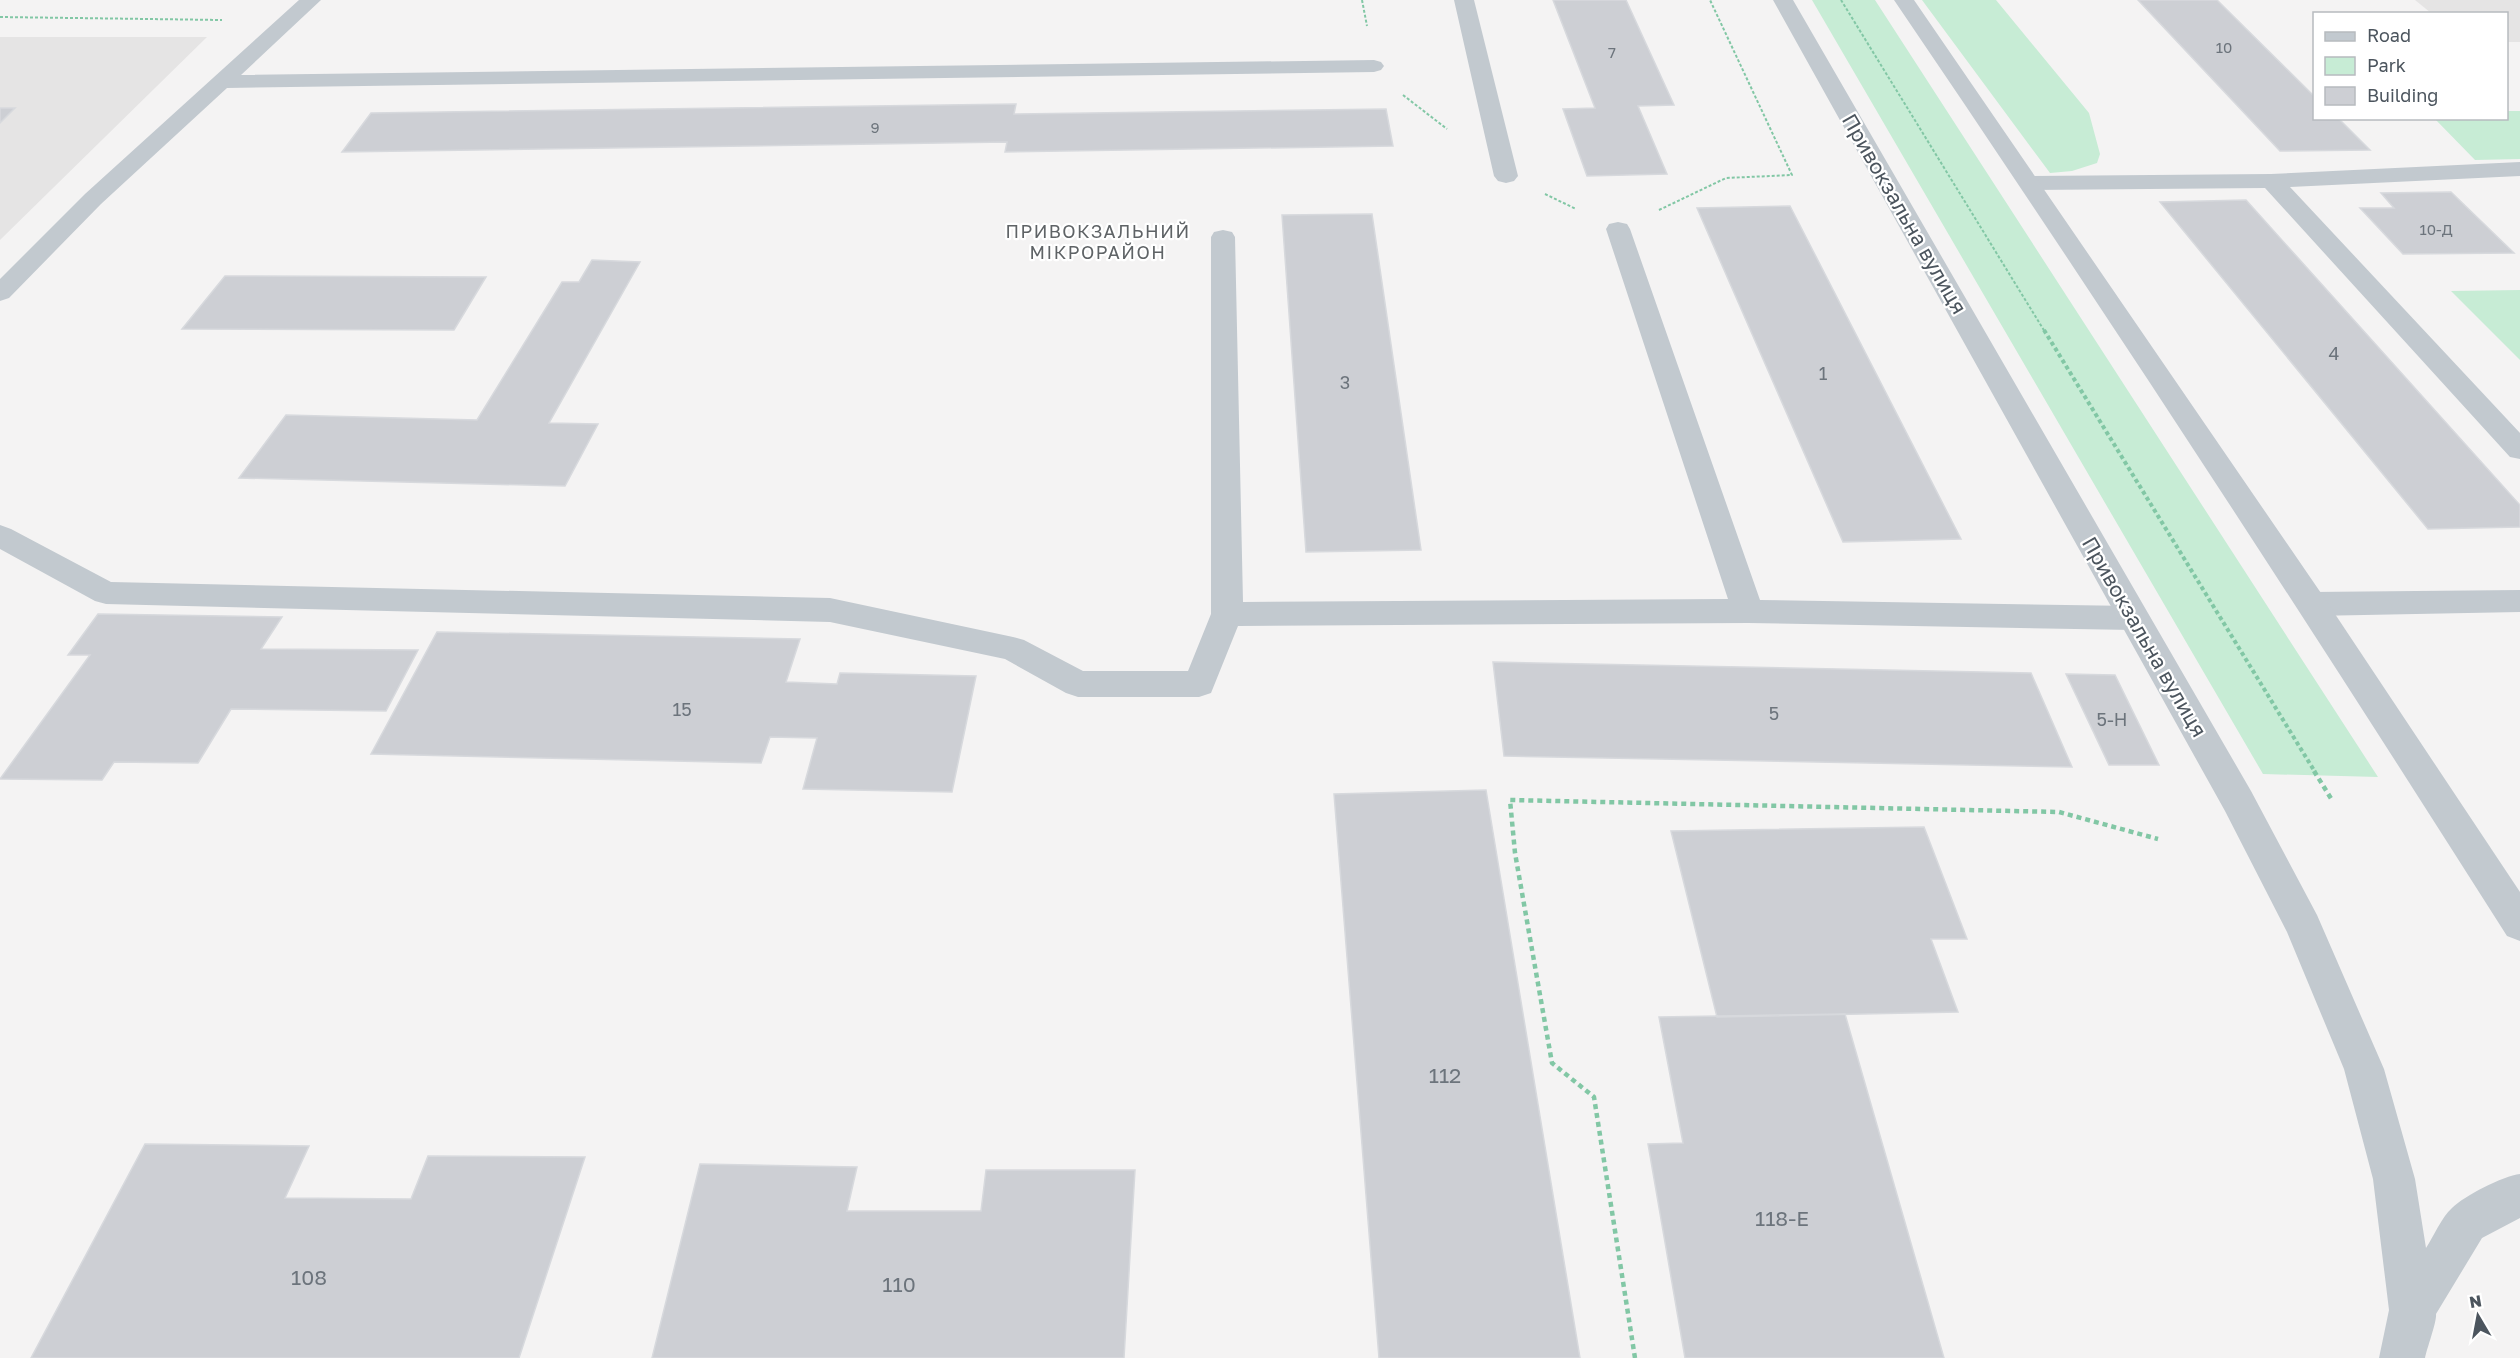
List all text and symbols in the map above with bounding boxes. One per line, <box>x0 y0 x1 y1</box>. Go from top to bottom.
legend <box>2313 12 2508 120</box>
text: Road <box>2367 24 2411 46</box>
house number: 10 <box>2216 38 2232 56</box>
house number: 7 <box>1608 43 1616 61</box>
text: Park <box>2367 54 2406 76</box>
text: Building <box>2367 84 2438 106</box>
street label: Привокзальна вулиця <box>1837 109 1973 318</box>
house number: 9 <box>870 118 880 136</box>
district label: ПРИВОКЗАЛЬНИЙ МІКРОРАЙОН <box>1005 220 1191 263</box>
house number: 10-Д <box>2419 220 2453 238</box>
house number: 4 <box>2329 342 2340 364</box>
house number: 1 <box>1819 362 1828 384</box>
house number: 3 <box>1340 371 1350 393</box>
street label: Привокзальна вулиця <box>2077 532 2213 741</box>
house number: 15 <box>672 698 692 720</box>
house number: 5 <box>1769 702 1779 724</box>
house number: 5-Н <box>2097 708 2127 730</box>
house number: 112 <box>1429 1062 1461 1088</box>
house number: 118-Е <box>1755 1205 1809 1231</box>
house number: 108 <box>291 1264 327 1290</box>
house number: 110 <box>882 1271 916 1297</box>
north arrow <box>2448 1286 2508 1346</box>
text: N <box>2468 1290 2483 1312</box>

